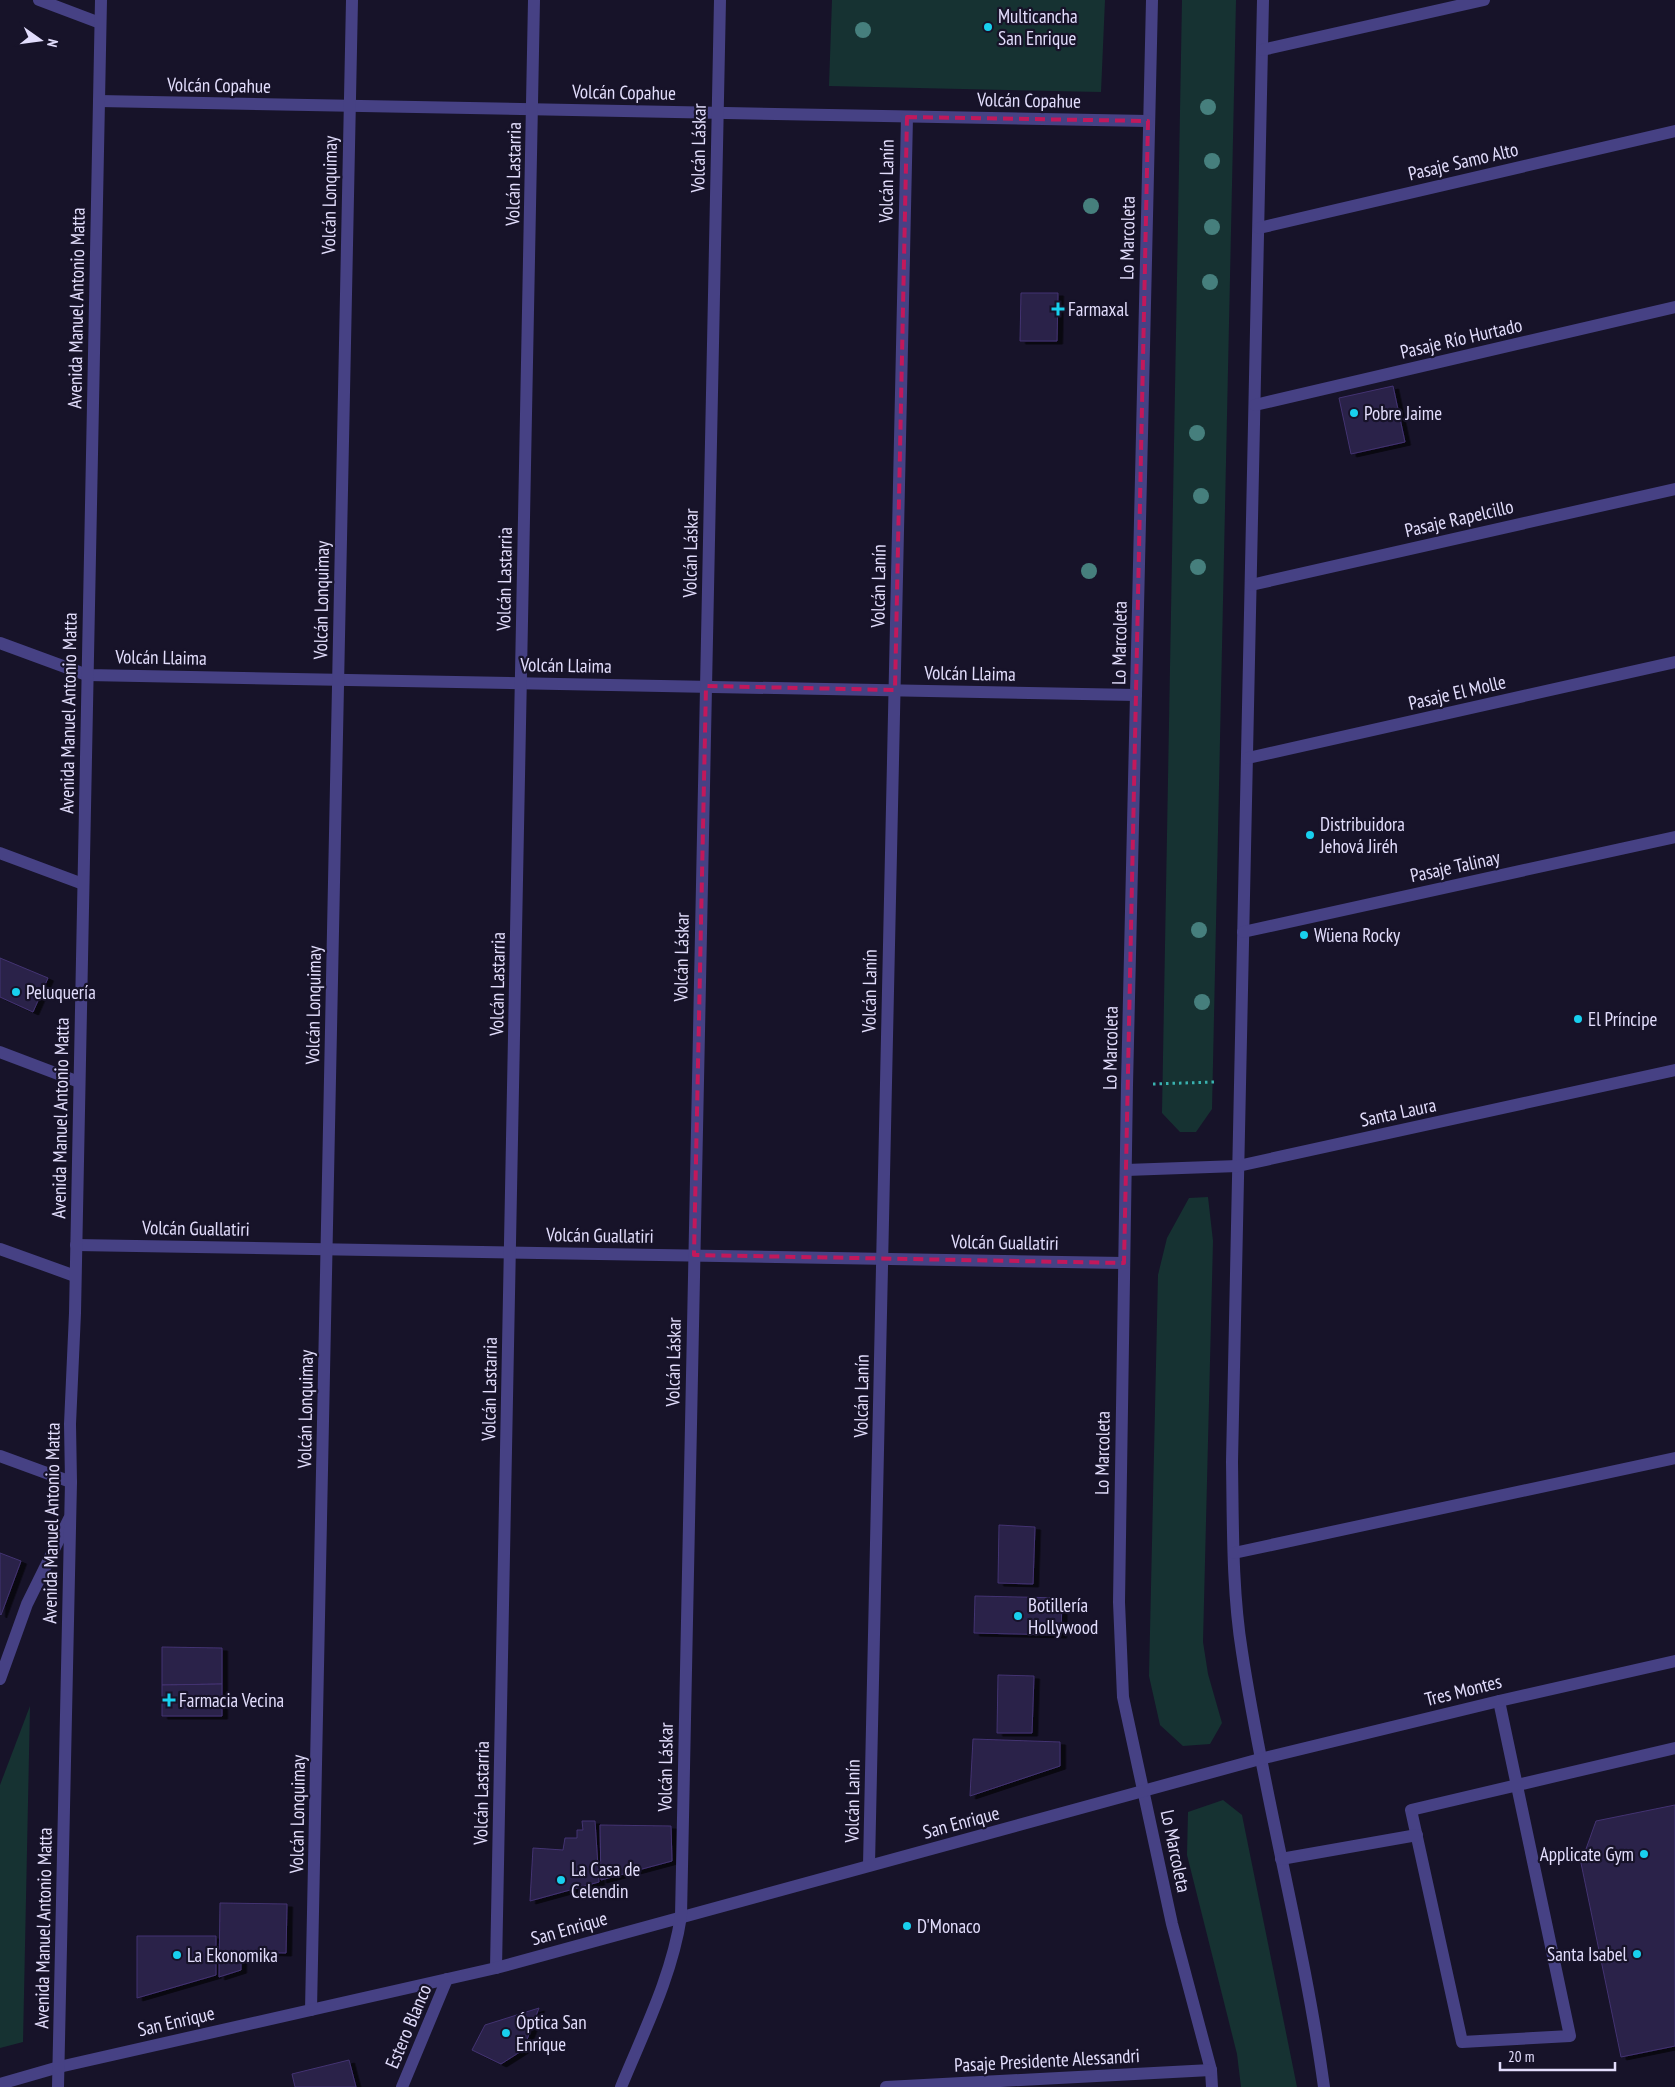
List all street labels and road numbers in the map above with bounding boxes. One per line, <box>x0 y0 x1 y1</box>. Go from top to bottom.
street label: Volcán Copahue <box>166 72 271 98</box>
street label: Volcán Copahue <box>571 79 676 105</box>
street label: Volcán Copahue <box>976 87 1081 113</box>
street label: Volcán Láskar <box>685 102 711 194</box>
street label: Volcán Lastarria <box>500 122 526 227</box>
street label: Volcán Lonquimay <box>316 135 342 255</box>
street label: Pasaje Samo Alto <box>1406 137 1520 185</box>
street label: Volcán Lanín <box>873 139 899 224</box>
street label: Lo Marcoleta <box>1114 196 1140 280</box>
street label: Avenida Manuel Antonio Matta <box>62 207 90 409</box>
street label: Pasaje Río Hurtado <box>1398 312 1524 364</box>
street label: Pasaje Rapelcillo <box>1402 494 1516 542</box>
street label: Volcán Láskar <box>677 507 703 599</box>
street label: Volcán Lastarria <box>491 527 517 632</box>
street label: Volcán Lonquimay <box>308 540 334 660</box>
street label: Volcán Lanín <box>865 544 891 629</box>
street label: Lo Marcoleta <box>1106 601 1132 685</box>
street label: Avenida Manuel Antonio Matta <box>54 612 82 814</box>
street label: Volcán Llaima <box>114 644 207 670</box>
street label: Volcán Llaima <box>519 652 612 678</box>
street label: Volcán Llaima <box>923 660 1016 686</box>
street label: Pasaje El Molle <box>1406 669 1508 715</box>
street label: Pasaje Talinay <box>1408 845 1503 887</box>
street label: Volcán Láskar <box>668 911 694 1003</box>
street label: Volcán Lastarria <box>484 932 510 1037</box>
street label: Volcán Lonquimay <box>300 945 326 1065</box>
street label: Volcán Lanín <box>856 949 882 1034</box>
street label: Lo Marcoleta <box>1097 1006 1123 1090</box>
street label: Avenida Manuel Antonio Matta <box>46 1017 74 1219</box>
street label: Santa Laura <box>1358 1092 1438 1132</box>
street label: Volcán Guallatiri <box>141 1215 250 1241</box>
street label: Volcán Guallatiri <box>545 1222 654 1248</box>
street label: Volcán Guallatiri <box>950 1229 1059 1255</box>
street label: Volcán Láskar <box>660 1316 686 1408</box>
street label: Volcán Lastarria <box>476 1337 502 1442</box>
street label: Volcán Lonquimay <box>292 1349 318 1469</box>
street label: Volcán Lanín <box>848 1354 874 1439</box>
street label: Lo Marcoleta <box>1089 1411 1115 1495</box>
street label: Avenida Manuel Antonio Matta <box>37 1422 65 1624</box>
street label: Tres Montes <box>1422 1669 1504 1711</box>
street label: Volcán Láskar <box>652 1721 678 1813</box>
street label: Volcán Lastarria <box>468 1741 494 1846</box>
street label: Volcán Lonquimay <box>284 1754 310 1874</box>
street label: Volcán Lanín <box>839 1759 865 1844</box>
street label: San Enrique <box>920 1800 1002 1844</box>
street label: Lo Marcoleta <box>1156 1807 1196 1895</box>
street label: Avenida Manuel Antonio Matta <box>29 1827 57 2029</box>
street label: San Enrique <box>528 1906 610 1950</box>
street label: Estero Blanco <box>380 1980 436 2072</box>
street label: San Enrique <box>135 2000 217 2041</box>
street label: Pasaje Presidente Alessandri <box>954 2043 1140 2077</box>

